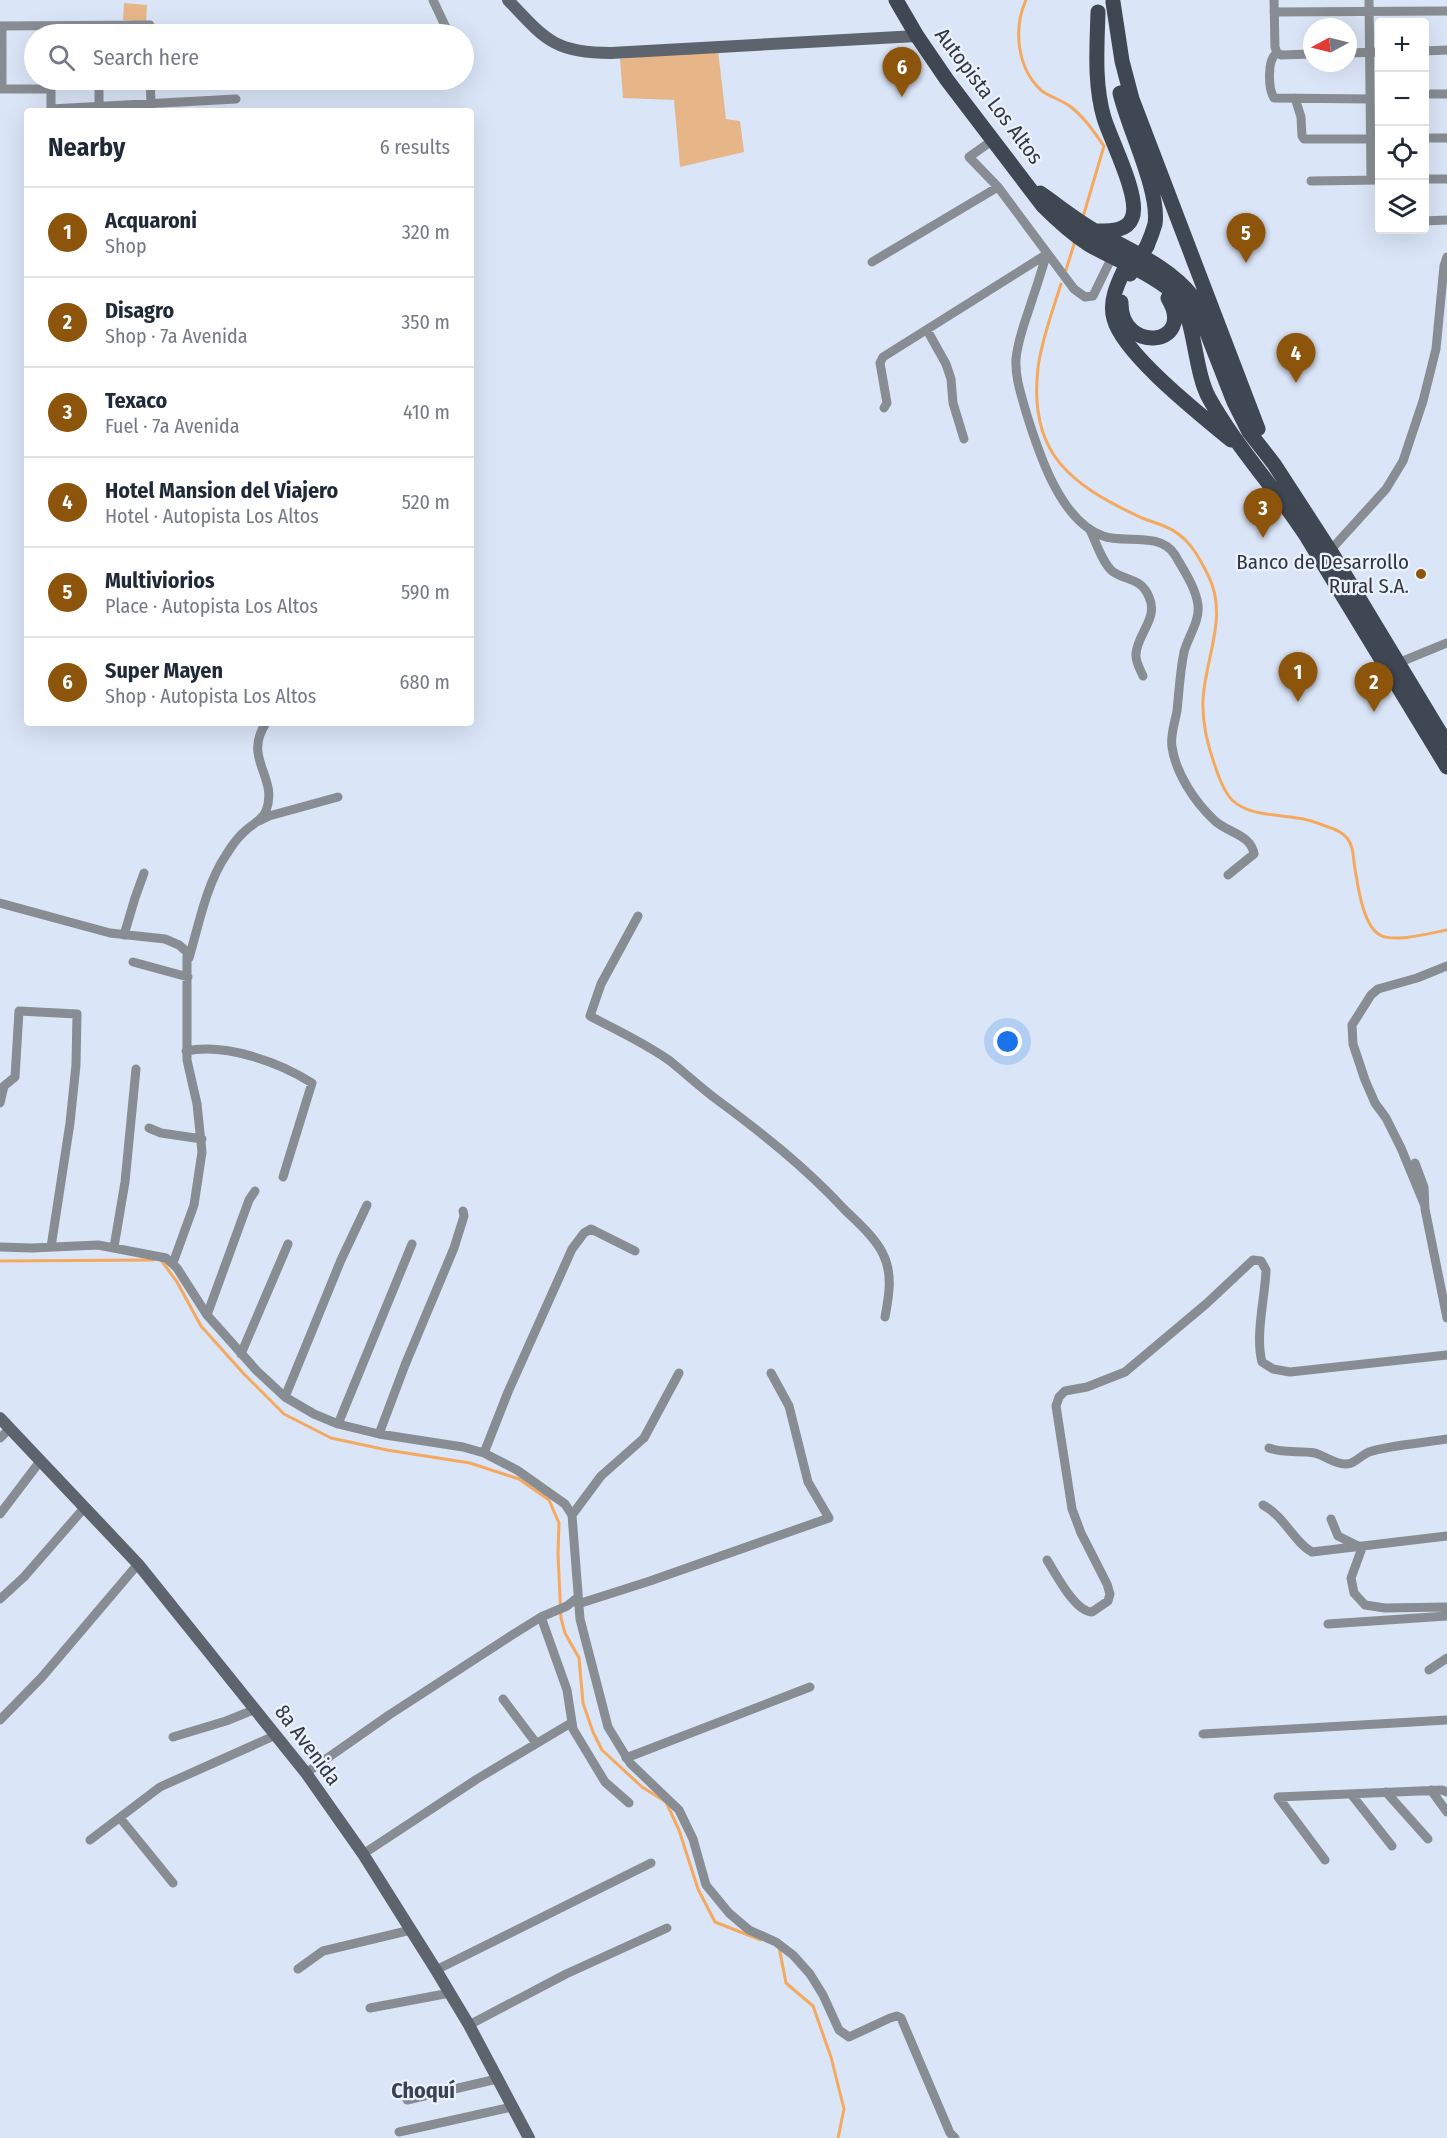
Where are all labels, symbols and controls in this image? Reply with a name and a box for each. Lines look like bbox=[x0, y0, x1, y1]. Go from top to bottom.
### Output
north arrow bbox=[1303, 18, 1357, 72]
map controls bbox=[1375, 18, 1429, 234]
button: + bbox=[1375, 18, 1429, 72]
street label: Autopista Los Altos bbox=[929, 23, 1049, 169]
search box bbox=[24, 24, 474, 90]
icon: search bbox=[45, 41, 78, 74]
text: Search here bbox=[93, 44, 199, 71]
pin: 6 bbox=[882, 48, 922, 97]
button: − bbox=[1375, 72, 1429, 126]
button: locate bbox=[1375, 126, 1429, 180]
text: Nearby bbox=[48, 132, 125, 163]
text: 6 results bbox=[380, 135, 450, 159]
button: layers bbox=[1375, 180, 1429, 234]
text: Acquaroni bbox=[105, 207, 197, 234]
pin: 5 bbox=[1226, 214, 1266, 263]
text: 1 bbox=[63, 220, 72, 244]
text: 320 m bbox=[402, 220, 450, 244]
text: Shop bbox=[105, 234, 147, 258]
text: Disagro bbox=[105, 297, 174, 324]
text: 2 bbox=[63, 310, 72, 334]
text: 350 m bbox=[401, 310, 450, 334]
text: Shop · 7a Avenida bbox=[105, 324, 248, 348]
pin: 4 bbox=[1276, 334, 1316, 383]
text: Texaco bbox=[105, 387, 167, 414]
text: 3 bbox=[63, 400, 72, 424]
text: 410 m bbox=[403, 400, 450, 424]
text: Fuel · 7a Avenida bbox=[105, 414, 240, 438]
text: Hotel Mansion del Viajero bbox=[105, 477, 338, 504]
pin: 3 bbox=[1244, 488, 1282, 538]
text: 4 bbox=[62, 490, 73, 514]
text: 520 m bbox=[402, 490, 450, 514]
text: Hotel · Autopista Los Altos bbox=[105, 504, 319, 528]
place label: Banco de Desarrollo Rural S.A. bbox=[1236, 549, 1409, 599]
text: Multiviorios bbox=[105, 567, 215, 594]
marker: Banco de Desarrollo Rural S.A. bbox=[1414, 567, 1428, 581]
text: 5 bbox=[63, 580, 72, 604]
text: 590 m bbox=[401, 580, 450, 604]
text: Place · Autopista Los Altos bbox=[105, 594, 318, 618]
pin: 1 bbox=[1278, 652, 1318, 702]
text: Super Mayen bbox=[105, 657, 223, 684]
pin: 2 bbox=[1354, 662, 1394, 712]
text: 6 bbox=[62, 670, 73, 694]
text: 680 m bbox=[400, 670, 450, 694]
text: Shop · Autopista Los Altos bbox=[105, 684, 316, 708]
your location bbox=[993, 1027, 1022, 1056]
street label: 8a Avenida bbox=[269, 1700, 347, 1790]
district label: Choquí bbox=[391, 2077, 455, 2104]

